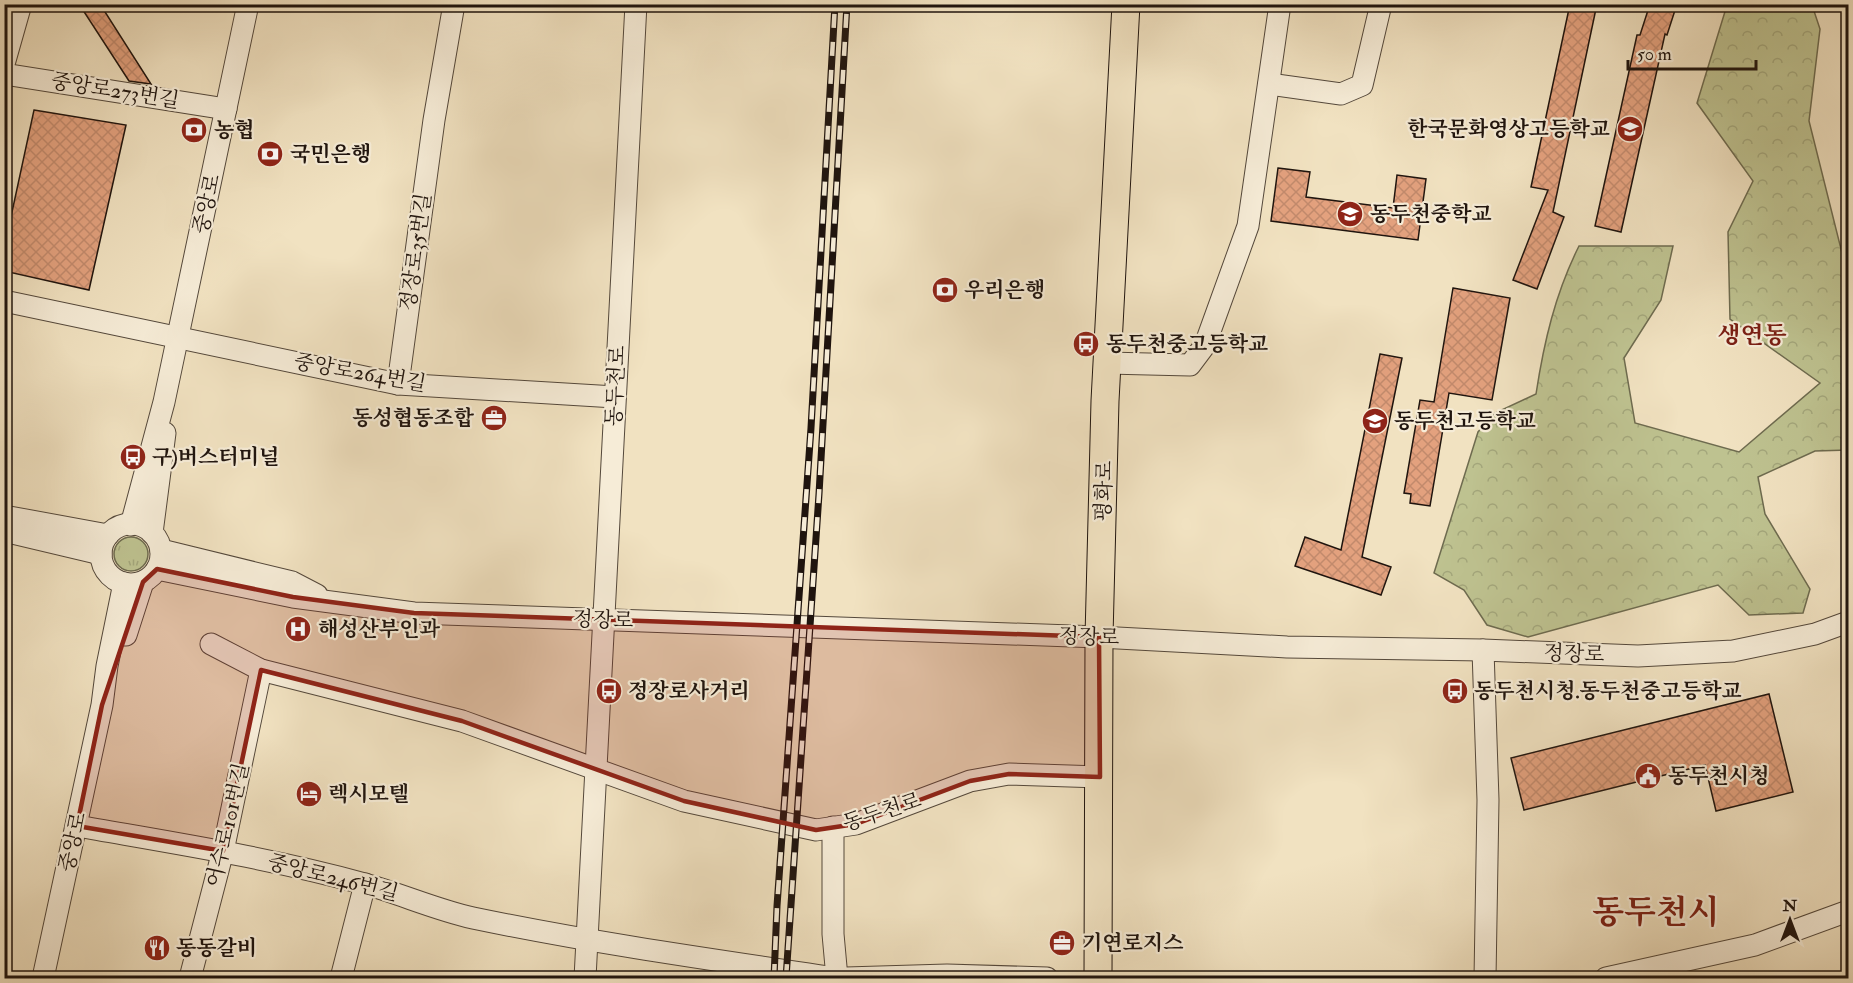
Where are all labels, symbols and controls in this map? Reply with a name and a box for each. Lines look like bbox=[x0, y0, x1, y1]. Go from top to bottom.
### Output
scale bar bbox=[1628, 33, 1756, 71]
text: 50 m bbox=[1637, 43, 1672, 66]
street label: 중앙로273번길 bbox=[49, 68, 181, 114]
school or university icon: 한국문화영상고등학교 bbox=[1615, 114, 1645, 144]
bank icon: 농협 bbox=[179, 115, 209, 145]
place label: 한국문화영상고등학교 bbox=[1407, 116, 1610, 143]
place label: 농협 bbox=[214, 117, 255, 144]
bank icon: 국민은행 bbox=[255, 139, 285, 169]
place label: 국민은행 bbox=[290, 141, 371, 168]
street label: 중앙로 bbox=[187, 171, 227, 237]
street label: 정장로35번길 bbox=[394, 191, 438, 313]
school or university icon: 동두천중학교 bbox=[1335, 199, 1365, 229]
place label: 동두천중학교 bbox=[1370, 201, 1492, 228]
bank icon: 우리은행 bbox=[930, 275, 960, 305]
place label: 우리은행 bbox=[964, 277, 1045, 304]
district label: 생연동 bbox=[1717, 320, 1787, 351]
bus stop icon: 동두천중고등학교 bbox=[1071, 329, 1101, 359]
place label: 동두천중고등학교 bbox=[1106, 331, 1268, 358]
street label: 동두천로 bbox=[600, 345, 632, 427]
street label: 중앙로264번길 bbox=[292, 348, 428, 398]
office icon: 동성협동조합 bbox=[479, 403, 509, 433]
place label: 동성협동조합 bbox=[352, 405, 475, 432]
school or university icon: 동두천고등학교 bbox=[1360, 406, 1390, 436]
place label: 동두천고등학교 bbox=[1394, 408, 1536, 435]
bus stop icon: 구)버스터미널 bbox=[118, 442, 148, 472]
place label: 구)버스터미널 bbox=[152, 444, 279, 471]
street label: 평화로 bbox=[1089, 460, 1119, 522]
street label: 정장로 bbox=[572, 605, 634, 635]
hospital icon: 해성산부인과 bbox=[283, 614, 313, 644]
place label: 해성산부인과 bbox=[318, 616, 440, 643]
street label: 정장로 bbox=[1058, 622, 1120, 652]
street label: 정장로 bbox=[1543, 639, 1605, 669]
bus stop icon: 정장로사거리 bbox=[594, 676, 624, 706]
bus stop icon: 동두천시청.동두천중고등학교 bbox=[1440, 676, 1470, 706]
place label: 정장로사거리 bbox=[628, 678, 750, 705]
place label: 동두천시청.동두천중고등학교 bbox=[1474, 678, 1742, 705]
street label: 어수로101번길 bbox=[201, 760, 255, 890]
public building icon: 동두천시청 bbox=[1633, 761, 1663, 791]
place label: 동두천시청 bbox=[1668, 763, 1769, 790]
hotel icon: 렉시모텔 bbox=[294, 779, 324, 809]
place label: 렉시모텔 bbox=[328, 781, 409, 808]
street label: 동두천로 bbox=[839, 787, 925, 837]
street label: 중앙로 bbox=[53, 809, 93, 875]
street label: 중앙로246번길 bbox=[265, 849, 401, 907]
north arrow bbox=[1760, 890, 1820, 950]
district label: 동두천시 bbox=[1592, 892, 1720, 933]
text: N bbox=[1782, 896, 1798, 916]
office icon: 기연로지스 bbox=[1047, 928, 1077, 958]
place label: 기연로지스 bbox=[1082, 930, 1183, 957]
restaurant icon: 동동갈비 bbox=[142, 933, 172, 963]
place label: 동동갈비 bbox=[176, 935, 257, 962]

